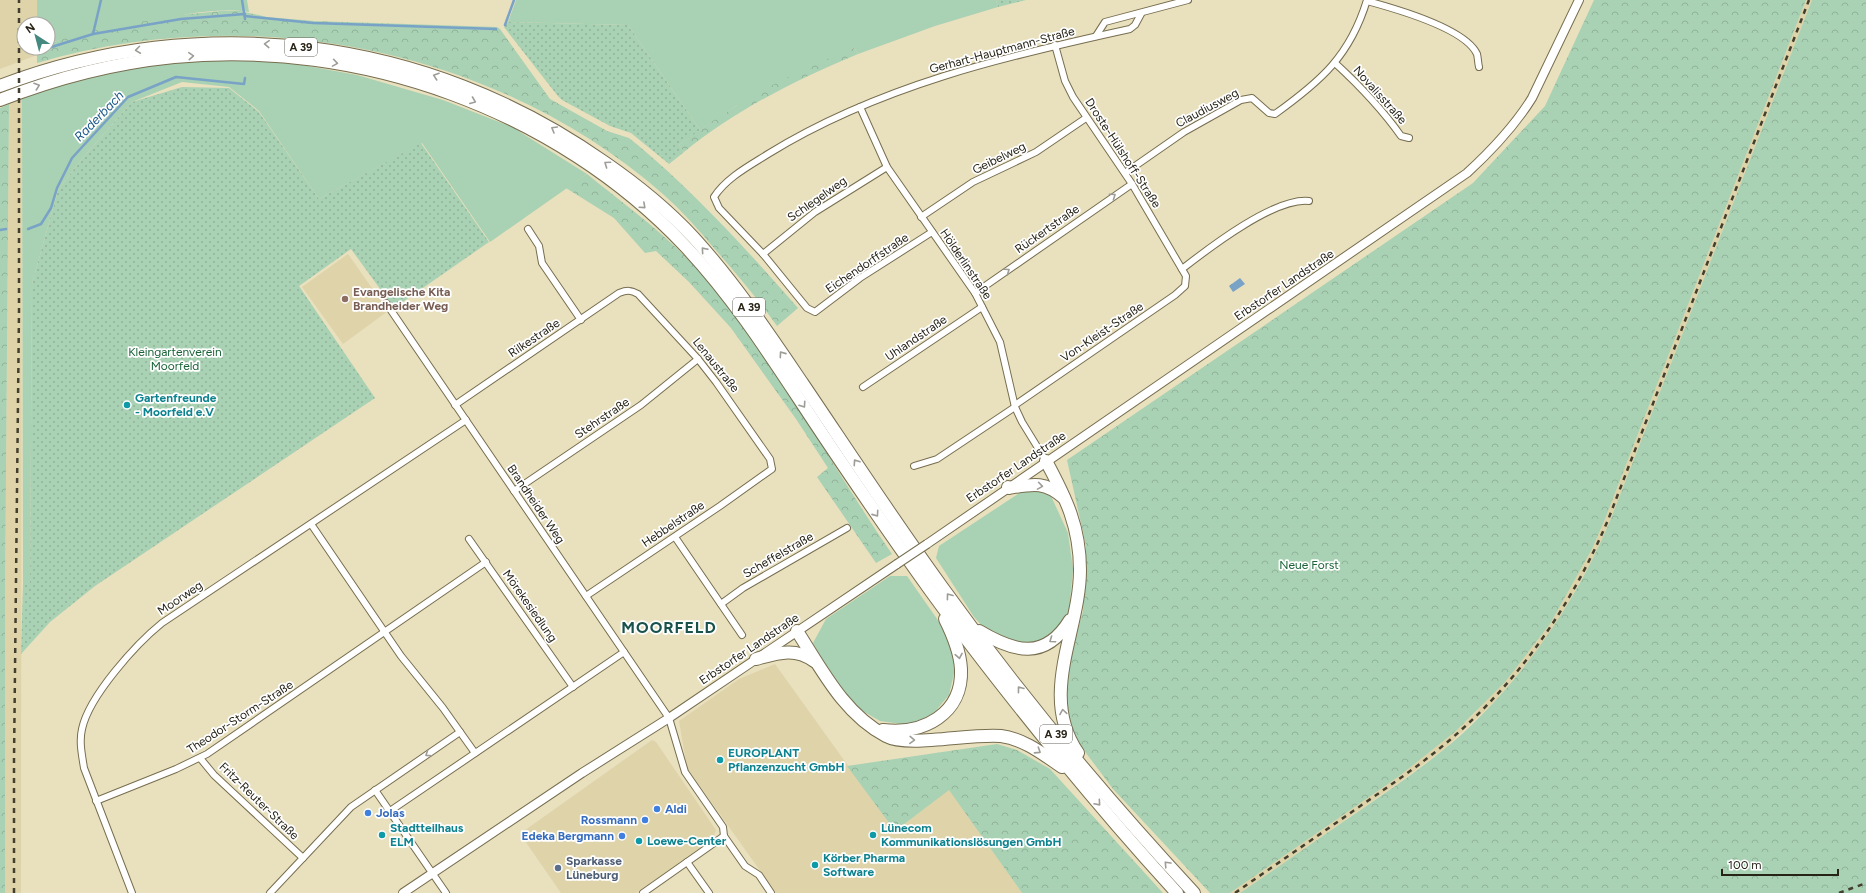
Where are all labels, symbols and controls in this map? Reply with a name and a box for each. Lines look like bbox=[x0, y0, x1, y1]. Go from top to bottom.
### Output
north arrow bbox=[16, 16, 56, 56]
text: N bbox=[23, 21, 38, 36]
street label: Gerhart-Hauptmann-Straße bbox=[928, 24, 1077, 76]
road number: A 39 bbox=[285, 38, 317, 56]
one-way arrow bbox=[264, 40, 270, 48]
one-way arrow bbox=[134, 45, 141, 54]
one-way arrow bbox=[188, 51, 194, 60]
one-way arrow bbox=[332, 58, 338, 67]
street label: Novalisstraße bbox=[1350, 63, 1410, 127]
one-way arrow bbox=[432, 72, 439, 81]
one-way arrow bbox=[33, 83, 40, 91]
street label: Claudiusweg bbox=[1173, 86, 1241, 130]
water label: Raderbach bbox=[71, 88, 127, 144]
street label: Droste-Hülshoff-Straße bbox=[1082, 96, 1164, 211]
one-way arrow bbox=[470, 97, 477, 105]
one-way arrow bbox=[551, 126, 558, 133]
street label: Geibelweg bbox=[970, 139, 1028, 177]
one-way arrow bbox=[605, 162, 612, 169]
street label: Schlegelweg bbox=[785, 174, 849, 224]
one-way arrow bbox=[1109, 194, 1116, 201]
one-way arrow bbox=[638, 201, 646, 209]
street label: Rückertstraße bbox=[1012, 201, 1082, 256]
street label: Hölderlinstraße bbox=[937, 226, 995, 302]
street label: Eichendorffstraße bbox=[823, 230, 911, 296]
street label: Erbstorfer Landstraße bbox=[1232, 246, 1337, 324]
one-way arrow bbox=[702, 248, 709, 255]
one-way arrow bbox=[1002, 269, 1009, 276]
place label: Evangelische Kita Brandheider Weg bbox=[353, 285, 450, 313]
marker: Evangelische Kita Brandheider Weg bbox=[340, 294, 350, 304]
road number: A 39 bbox=[733, 298, 765, 316]
street label: Von-Kleist-Straße bbox=[1058, 299, 1146, 365]
street label: Uhlandstraße bbox=[883, 312, 950, 364]
street label: Rilkestraße bbox=[506, 316, 563, 360]
street label: Lenaustraße bbox=[690, 335, 742, 395]
park label: Kleingartenverein Moorfeld bbox=[128, 345, 222, 373]
one-way arrow bbox=[779, 351, 787, 358]
place label: Gartenfreunde - Moorfeld e.V bbox=[135, 391, 217, 419]
street label: Stehrstraße bbox=[572, 394, 632, 441]
marker: Gartenfreunde - Moorfeld e.V bbox=[122, 400, 132, 410]
one-way arrow bbox=[798, 401, 805, 408]
street label: Erbstorfer Landstraße bbox=[964, 428, 1069, 506]
one-way arrow bbox=[854, 459, 861, 466]
street label: Brandheider Weg bbox=[504, 462, 568, 546]
one-way arrow bbox=[1037, 481, 1043, 490]
street label: Hebbelstraße bbox=[639, 498, 707, 550]
one-way arrow bbox=[871, 509, 878, 516]
street label: Scheffelstraße bbox=[740, 529, 816, 581]
park label: Neue Forst bbox=[1279, 558, 1339, 572]
street label: Mörekesiedlung bbox=[500, 567, 560, 645]
street label: Moorweg bbox=[155, 578, 205, 618]
one-way arrow bbox=[947, 594, 954, 601]
street label: Erbstorfer Landstraße bbox=[697, 610, 802, 688]
district label: MOORFELD bbox=[621, 618, 717, 637]
one-way arrow bbox=[1049, 635, 1056, 643]
one-way arrow bbox=[954, 653, 963, 659]
street label: Theodor-Storm-Straße bbox=[184, 677, 296, 756]
one-way arrow bbox=[1018, 686, 1025, 693]
one-way arrow bbox=[1059, 709, 1068, 715]
road number: A 39 bbox=[1040, 725, 1072, 743]
one-way arrow bbox=[909, 736, 915, 745]
place label: EUROPLANT Pflanzenzucht GmbH bbox=[728, 746, 844, 774]
one-way arrow bbox=[1034, 746, 1041, 753]
one-way arrow bbox=[425, 749, 432, 757]
marker: EUROPLANT Pflanzenzucht GmbH bbox=[715, 755, 725, 765]
street label: Fritz-Reuter-Straße bbox=[216, 760, 302, 843]
one-way arrow bbox=[1093, 799, 1100, 806]
place label: Aldi bbox=[665, 802, 687, 816]
marker: Aldi bbox=[652, 804, 662, 814]
place label: Jolas bbox=[376, 806, 405, 820]
marker: Jolas bbox=[363, 808, 373, 818]
place label: Rossmann bbox=[581, 813, 637, 827]
marker: Rossmann bbox=[640, 815, 650, 825]
place label: Stadtteilhaus ELM bbox=[390, 821, 464, 849]
place label: Lünecom Kommunikationslösungen GmbH bbox=[881, 821, 1061, 849]
place label: Edeka Bergmann bbox=[522, 829, 614, 843]
marker: Stadtteilhaus ELM bbox=[377, 830, 387, 840]
marker: Lünecom Kommunikationslösungen GmbH bbox=[868, 830, 878, 840]
marker: Edeka Bergmann bbox=[617, 831, 627, 841]
place label: Loewe-Center bbox=[647, 834, 727, 848]
marker: Loewe-Center bbox=[634, 836, 644, 846]
place label: Körber Pharma Software bbox=[823, 851, 905, 879]
scale bar bbox=[1722, 851, 1838, 877]
place label: Sparkasse Lüneburg bbox=[566, 854, 622, 882]
text: 100 m bbox=[1728, 858, 1762, 872]
marker: Körber Pharma Software bbox=[810, 860, 820, 870]
one-way arrow bbox=[1164, 861, 1172, 869]
marker: Sparkasse Lüneburg bbox=[553, 863, 563, 873]

